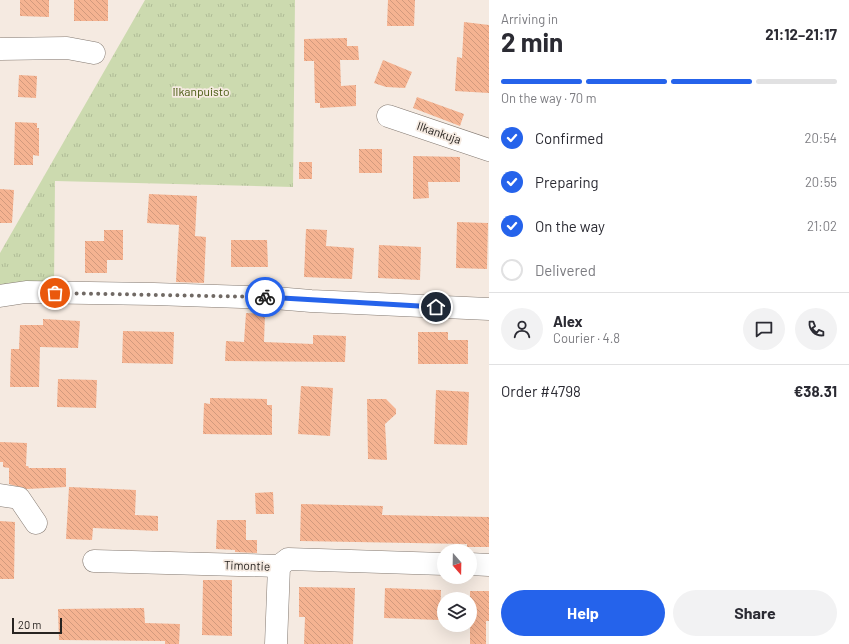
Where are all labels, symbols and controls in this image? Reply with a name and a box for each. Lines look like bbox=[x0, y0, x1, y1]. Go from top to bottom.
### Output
text: Arriving in bbox=[501, 11, 558, 27]
text: 21:12–21:17 bbox=[765, 25, 837, 43]
text: 2 min bbox=[501, 26, 563, 57]
park label: Ilkanpuisto bbox=[173, 84, 230, 98]
text: On the way · 70 m bbox=[501, 90, 596, 106]
street label: Ilkankuja bbox=[415, 118, 463, 146]
icon: check bbox=[501, 127, 523, 149]
text: Confirmed bbox=[535, 129, 603, 147]
text: 20:54 bbox=[804, 130, 837, 146]
icon: check bbox=[501, 171, 523, 193]
text: Preparing bbox=[535, 173, 599, 191]
text: 20:55 bbox=[805, 174, 837, 190]
icon: check bbox=[501, 215, 523, 237]
text: On the way bbox=[535, 217, 605, 235]
text: 21:02 bbox=[807, 218, 837, 234]
text: Delivered bbox=[535, 261, 596, 279]
pin bbox=[38, 276, 72, 310]
courier bbox=[245, 277, 285, 317]
icon: bag bbox=[44, 282, 66, 304]
icon: bike bbox=[254, 286, 276, 308]
pin bbox=[419, 290, 453, 324]
icon: home bbox=[425, 296, 447, 318]
button: person bbox=[501, 308, 543, 350]
button: chat bbox=[743, 308, 785, 350]
button: phone bbox=[795, 308, 837, 350]
text: Alex bbox=[553, 312, 583, 330]
text: Courier · 4.8 bbox=[553, 330, 620, 346]
text: Order #4798 bbox=[501, 382, 581, 400]
text: €38.31 bbox=[794, 382, 837, 400]
north arrow bbox=[437, 544, 477, 584]
map controls bbox=[437, 544, 477, 632]
street label: Timontie bbox=[224, 557, 270, 573]
button: Help bbox=[501, 590, 665, 636]
button: Share bbox=[673, 590, 837, 636]
button: layers bbox=[437, 592, 477, 632]
scale bar bbox=[12, 616, 62, 635]
text: 20 m bbox=[18, 618, 41, 631]

